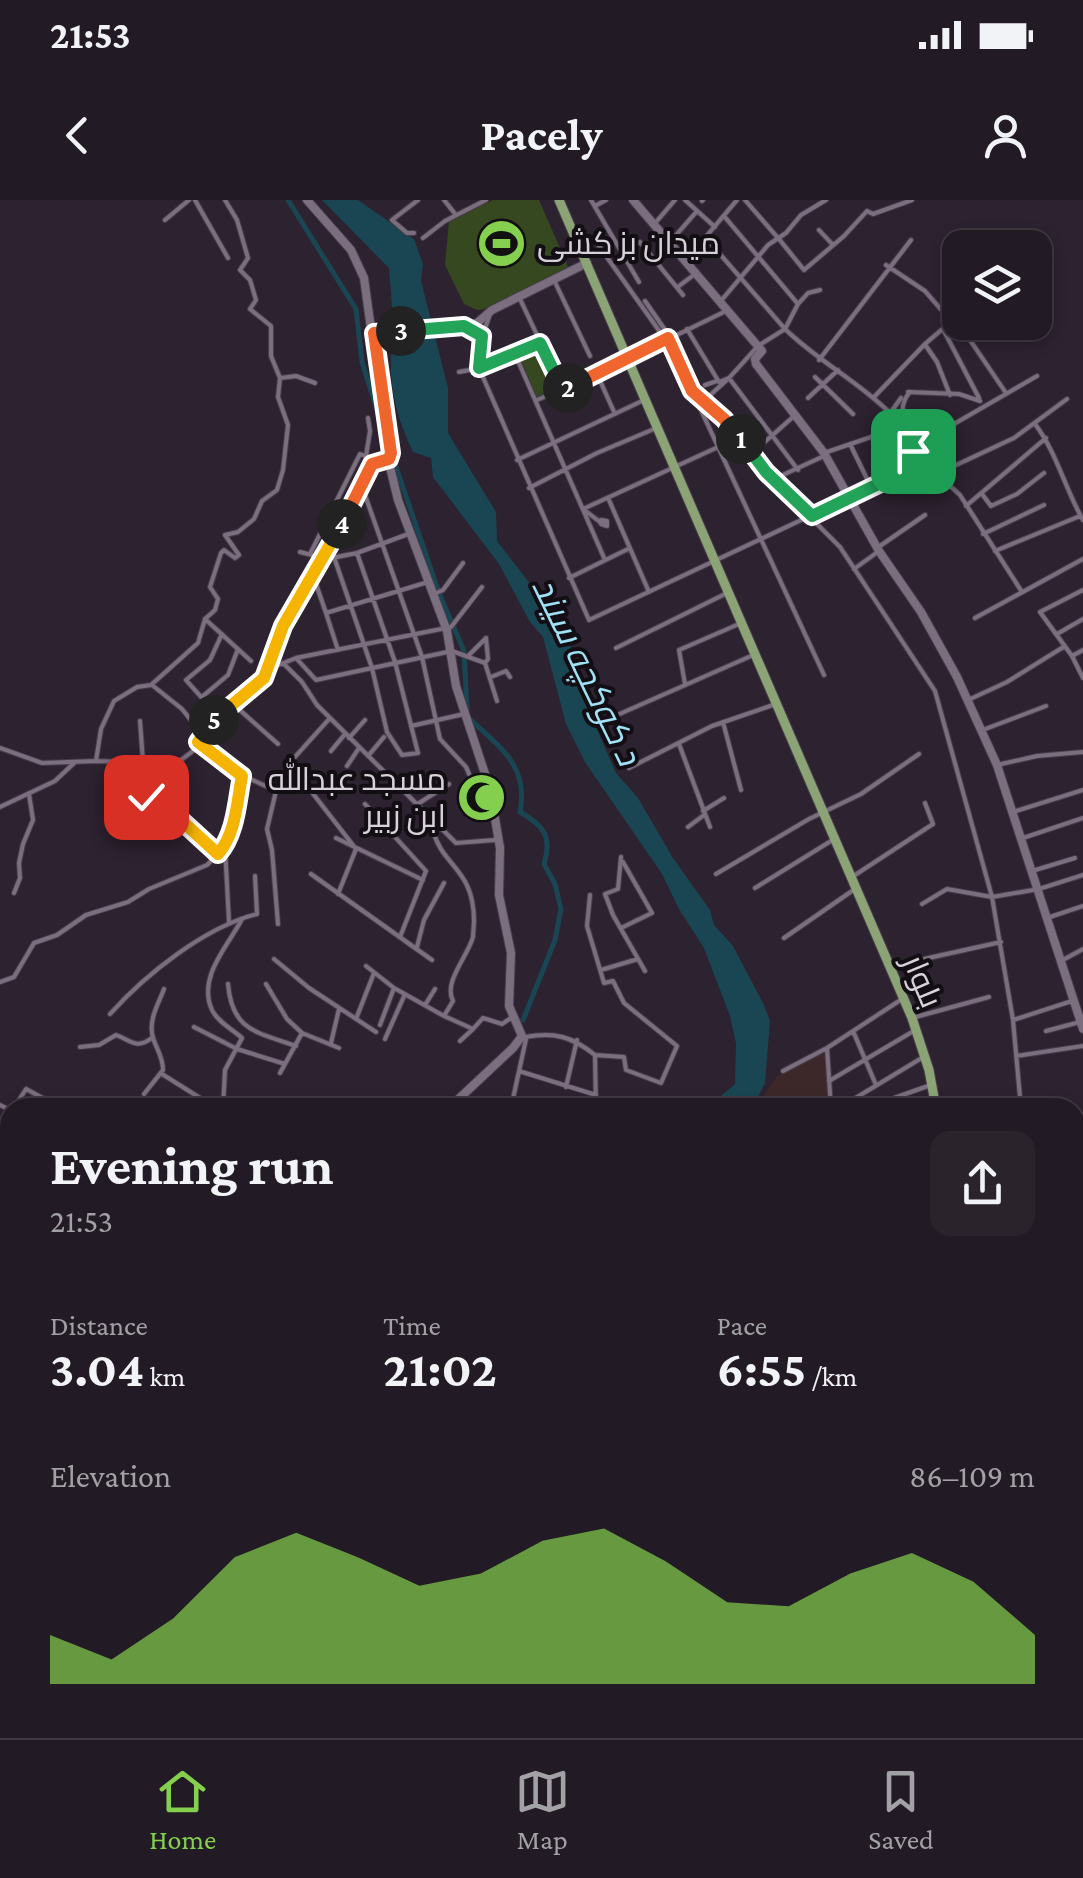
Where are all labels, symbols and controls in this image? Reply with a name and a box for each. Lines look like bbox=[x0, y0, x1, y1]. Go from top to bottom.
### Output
text: 21:53 bbox=[50, 14, 130, 56]
icon: back bbox=[50, 108, 105, 163]
icon: person bbox=[978, 108, 1033, 163]
text: Pacely bbox=[480, 110, 603, 160]
sports icon: میدان بز کشی bbox=[476, 217, 528, 269]
place label: میدان بز کشی bbox=[537, 225, 720, 262]
map controls bbox=[942, 230, 1052, 340]
button: layers bbox=[942, 230, 1052, 340]
pin: 3 bbox=[376, 306, 426, 356]
text: 3 bbox=[394, 315, 408, 346]
pin: 2 bbox=[543, 363, 593, 413]
text: 2 bbox=[561, 372, 575, 403]
pin bbox=[871, 409, 956, 494]
pin: 1 bbox=[716, 414, 766, 464]
text: 1 bbox=[736, 423, 746, 454]
icon: arrive bbox=[886, 424, 941, 479]
pin: 4 bbox=[317, 499, 367, 549]
text: 4 bbox=[334, 508, 350, 539]
water label: د کوکچه سیند bbox=[522, 571, 649, 774]
pin: 5 bbox=[189, 695, 239, 745]
text: 5 bbox=[207, 704, 221, 735]
pin bbox=[104, 755, 189, 840]
place label: مسجد عبدالله ابن زبیر bbox=[268, 758, 446, 835]
icon: check bbox=[119, 770, 174, 825]
mosque icon: مسجد عبدالله ابن زبیر bbox=[455, 771, 507, 823]
street label: بلوار bbox=[895, 947, 950, 1013]
button: share bbox=[930, 1131, 1035, 1236]
text: Evening run bbox=[50, 1135, 334, 1196]
text: 21:53 bbox=[50, 1203, 113, 1239]
text: Distance bbox=[50, 1310, 148, 1341]
text: Time bbox=[383, 1310, 441, 1341]
text: Pace bbox=[717, 1310, 767, 1341]
text: 3.04 bbox=[50, 1341, 144, 1397]
text: 21:02 bbox=[383, 1341, 497, 1397]
text: 6:55 bbox=[717, 1341, 806, 1397]
text: km bbox=[144, 1361, 185, 1392]
text: /km bbox=[806, 1361, 857, 1392]
text: Elevation bbox=[50, 1458, 171, 1494]
text: 86–109 m bbox=[909, 1458, 1035, 1494]
tab: Home bbox=[149, 1764, 216, 1855]
tab: Map bbox=[515, 1764, 570, 1855]
tab: Saved bbox=[868, 1764, 934, 1855]

